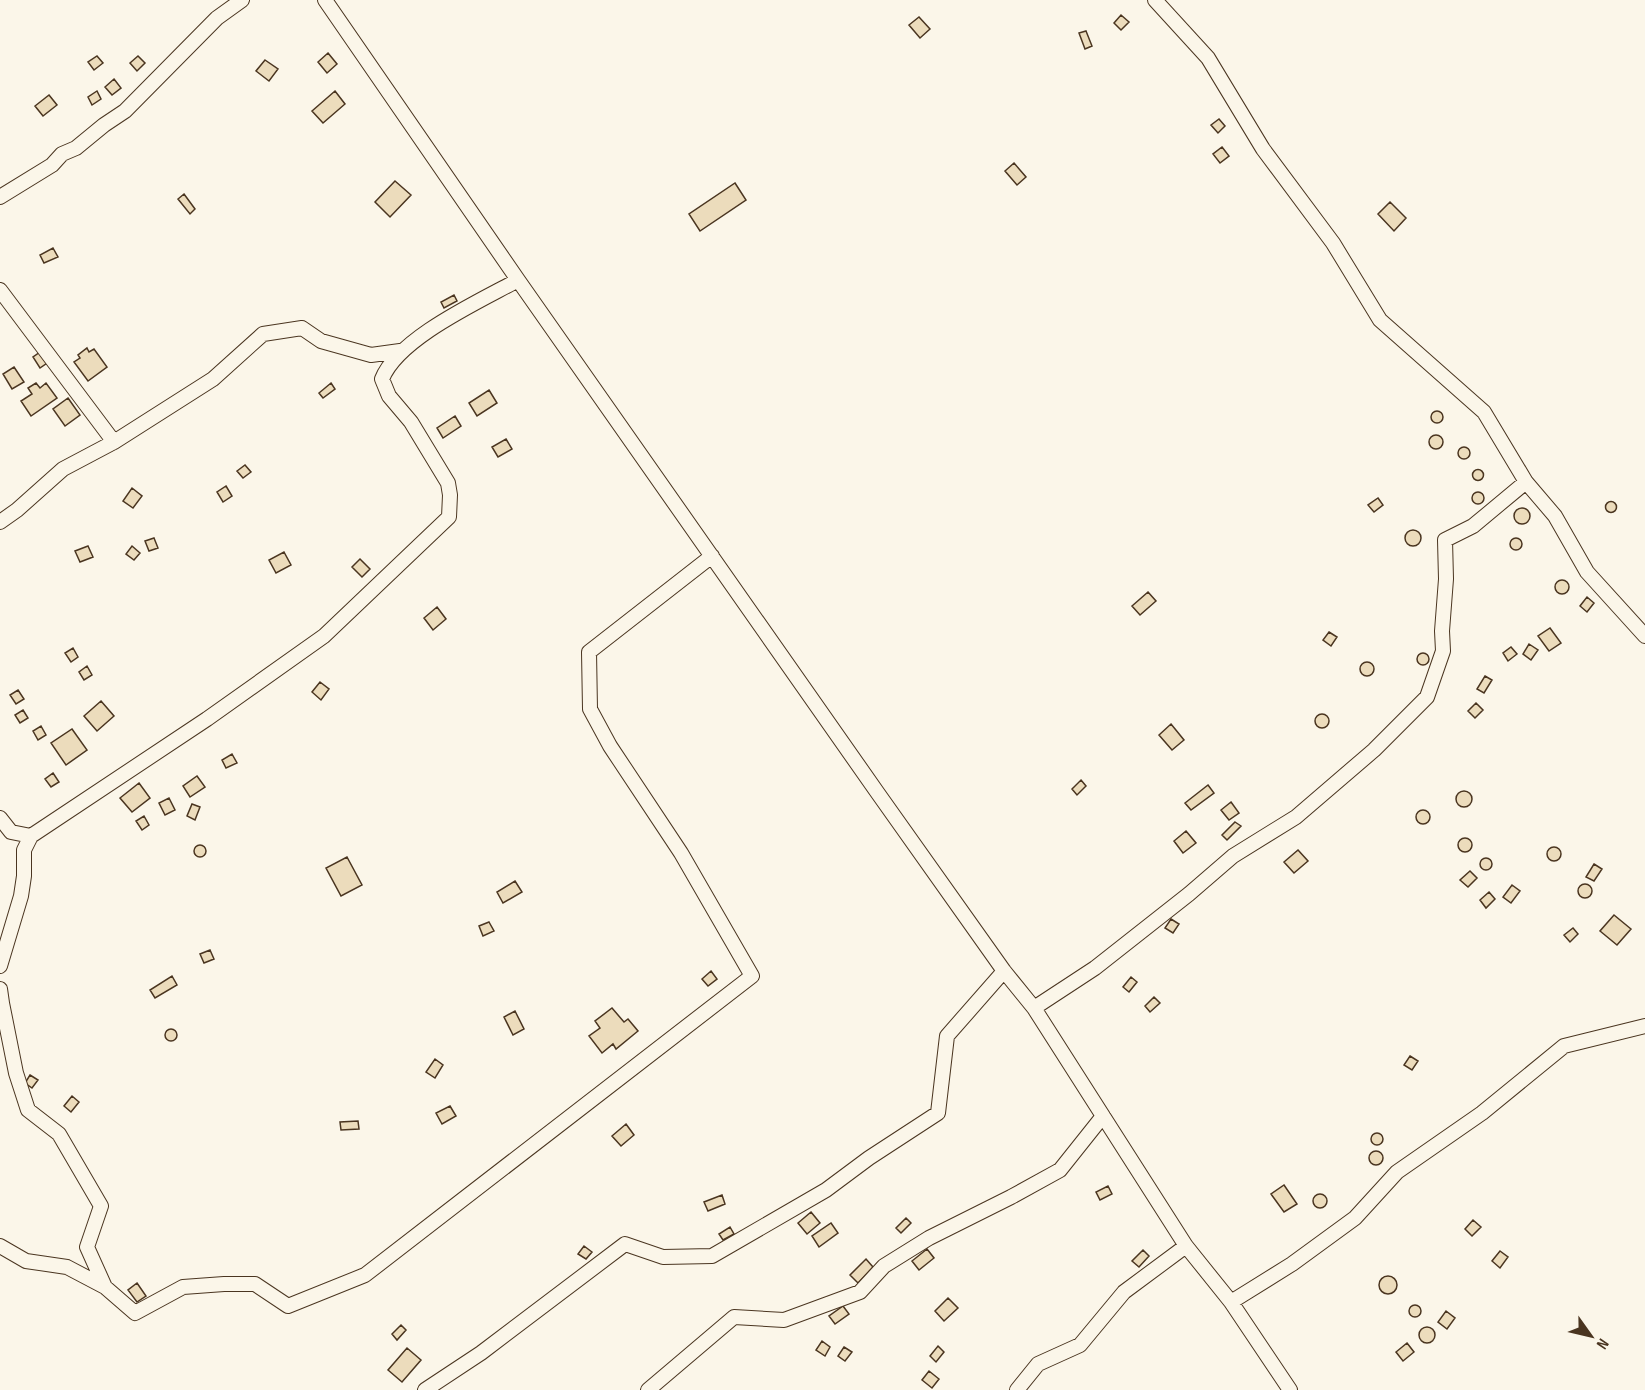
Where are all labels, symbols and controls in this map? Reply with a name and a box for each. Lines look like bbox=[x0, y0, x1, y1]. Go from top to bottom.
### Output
north arrow bbox=[1561, 1306, 1621, 1366]
text: N bbox=[1592, 1335, 1612, 1352]

